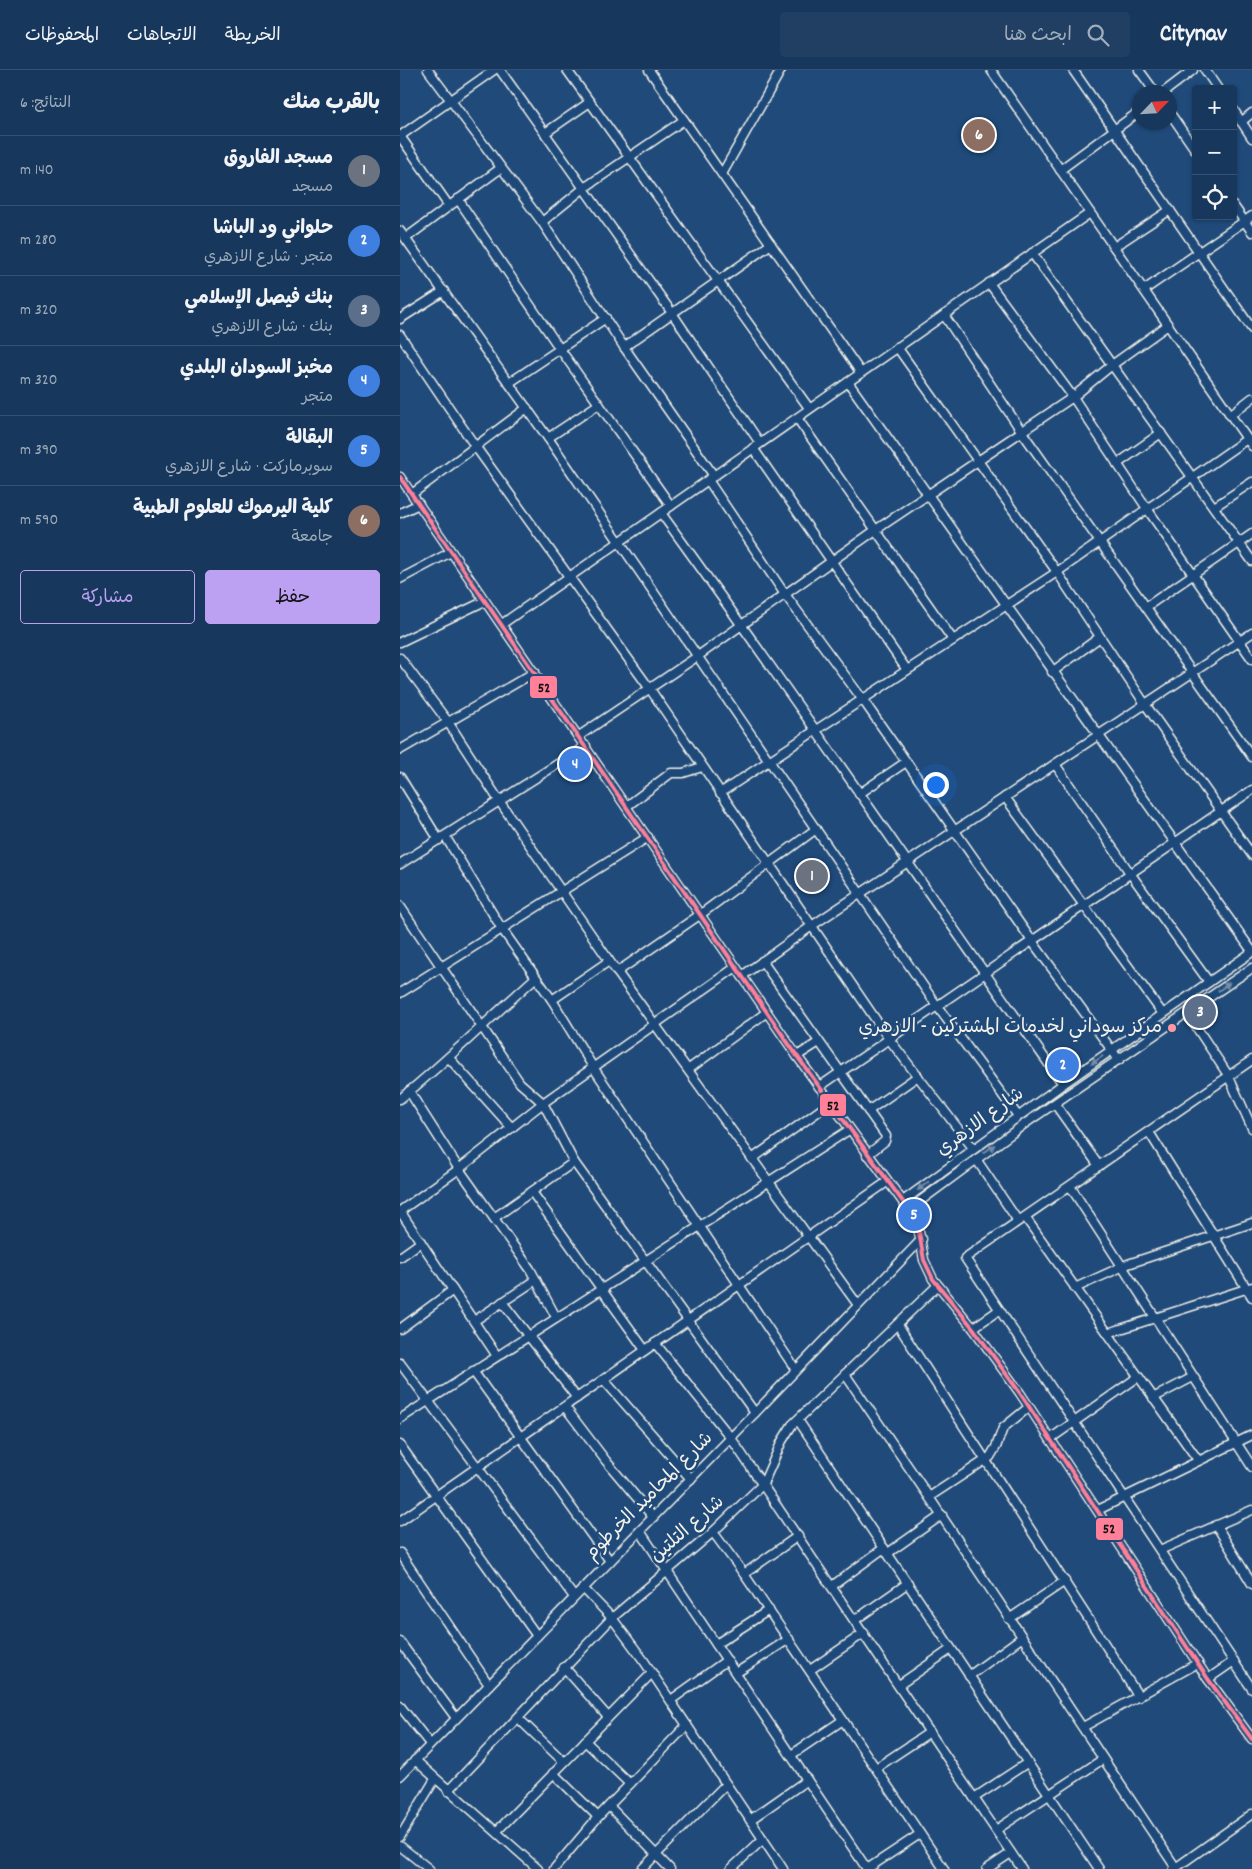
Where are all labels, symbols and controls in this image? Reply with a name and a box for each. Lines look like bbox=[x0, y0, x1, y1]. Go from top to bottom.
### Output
search box bbox=[780, 12, 1130, 57]
text: Citynav bbox=[1160, 18, 1227, 52]
icon: search bbox=[1084, 21, 1112, 49]
text: ابحث هنا bbox=[1004, 23, 1072, 50]
text: المحفوظات bbox=[25, 24, 99, 49]
text: الاتجاهات bbox=[127, 24, 197, 49]
text: الخريطة bbox=[225, 24, 281, 49]
north arrow bbox=[1132, 85, 1177, 130]
map controls bbox=[1192, 85, 1237, 220]
button: + bbox=[1192, 85, 1237, 130]
text: بالقرب منك bbox=[283, 89, 380, 119]
text: النتائج: 6 bbox=[20, 92, 71, 115]
pin: 6 bbox=[963, 116, 995, 154]
button: − bbox=[1192, 130, 1237, 175]
text: مسجد الفاروق bbox=[224, 146, 333, 173]
text: 140 m bbox=[20, 159, 54, 182]
text: 1 bbox=[362, 159, 366, 182]
button: locate bbox=[1192, 175, 1237, 220]
text: مسجد bbox=[292, 176, 333, 199]
text: حلواني ود الباشا bbox=[213, 216, 333, 243]
text: 280 m bbox=[20, 229, 57, 252]
text: 2 bbox=[361, 229, 368, 252]
text: متجر · شارع الازهري bbox=[204, 246, 333, 269]
text: بنك فيصل الإسلامي bbox=[185, 286, 333, 313]
text: 320 m bbox=[20, 299, 58, 322]
text: 3 bbox=[360, 299, 368, 322]
text: بنك · شارع الازهري bbox=[212, 316, 333, 339]
text: مخبز السودان البلدي bbox=[180, 356, 333, 383]
text: 320 m bbox=[20, 369, 58, 392]
text: 4 bbox=[361, 369, 367, 392]
text: متجر bbox=[302, 386, 333, 409]
text: البقالة bbox=[286, 426, 333, 453]
text: 390 m bbox=[20, 439, 58, 462]
text: 5 bbox=[360, 439, 368, 462]
text: سوبرماركت · شارع الازهري bbox=[165, 456, 333, 479]
text: كلية اليرموك للعلوم الطبية bbox=[133, 496, 333, 523]
text: 590 m bbox=[20, 509, 58, 532]
text: 6 bbox=[360, 509, 368, 532]
text: جامعة bbox=[291, 526, 333, 549]
button: مشاركة bbox=[20, 570, 195, 624]
button: حفظ bbox=[205, 570, 380, 624]
line badge: 52 bbox=[529, 675, 558, 699]
text: 52 bbox=[538, 679, 550, 699]
pin: 4 bbox=[559, 745, 591, 783]
your location bbox=[923, 772, 949, 798]
pin: 1 bbox=[796, 857, 828, 895]
one-way arrow bbox=[1217, 982, 1231, 992]
pin: 3 bbox=[1184, 993, 1216, 1031]
place label: مركز سوداني لخدمات المشتركين - الازهري bbox=[859, 1015, 1162, 1042]
marker: مركز سوداني لخدمات المشتركين - الازهري bbox=[1166, 1022, 1178, 1034]
pin: 2 bbox=[1047, 1046, 1079, 1084]
one-way arrow bbox=[1090, 1055, 1104, 1065]
street label: شارع الازهري bbox=[931, 1082, 1031, 1164]
line badge: 52 bbox=[819, 1093, 847, 1117]
text: 52 bbox=[827, 1097, 839, 1117]
one-way arrow bbox=[983, 1145, 996, 1155]
one-way arrow bbox=[916, 1181, 930, 1191]
pin: 5 bbox=[898, 1196, 930, 1234]
street label: شارع المحاميد الخرطوم bbox=[580, 1427, 720, 1567]
street label: شارع التلتين bbox=[645, 1490, 731, 1570]
line badge: 52 bbox=[1095, 1517, 1124, 1541]
text: 52 bbox=[1103, 1520, 1115, 1540]

